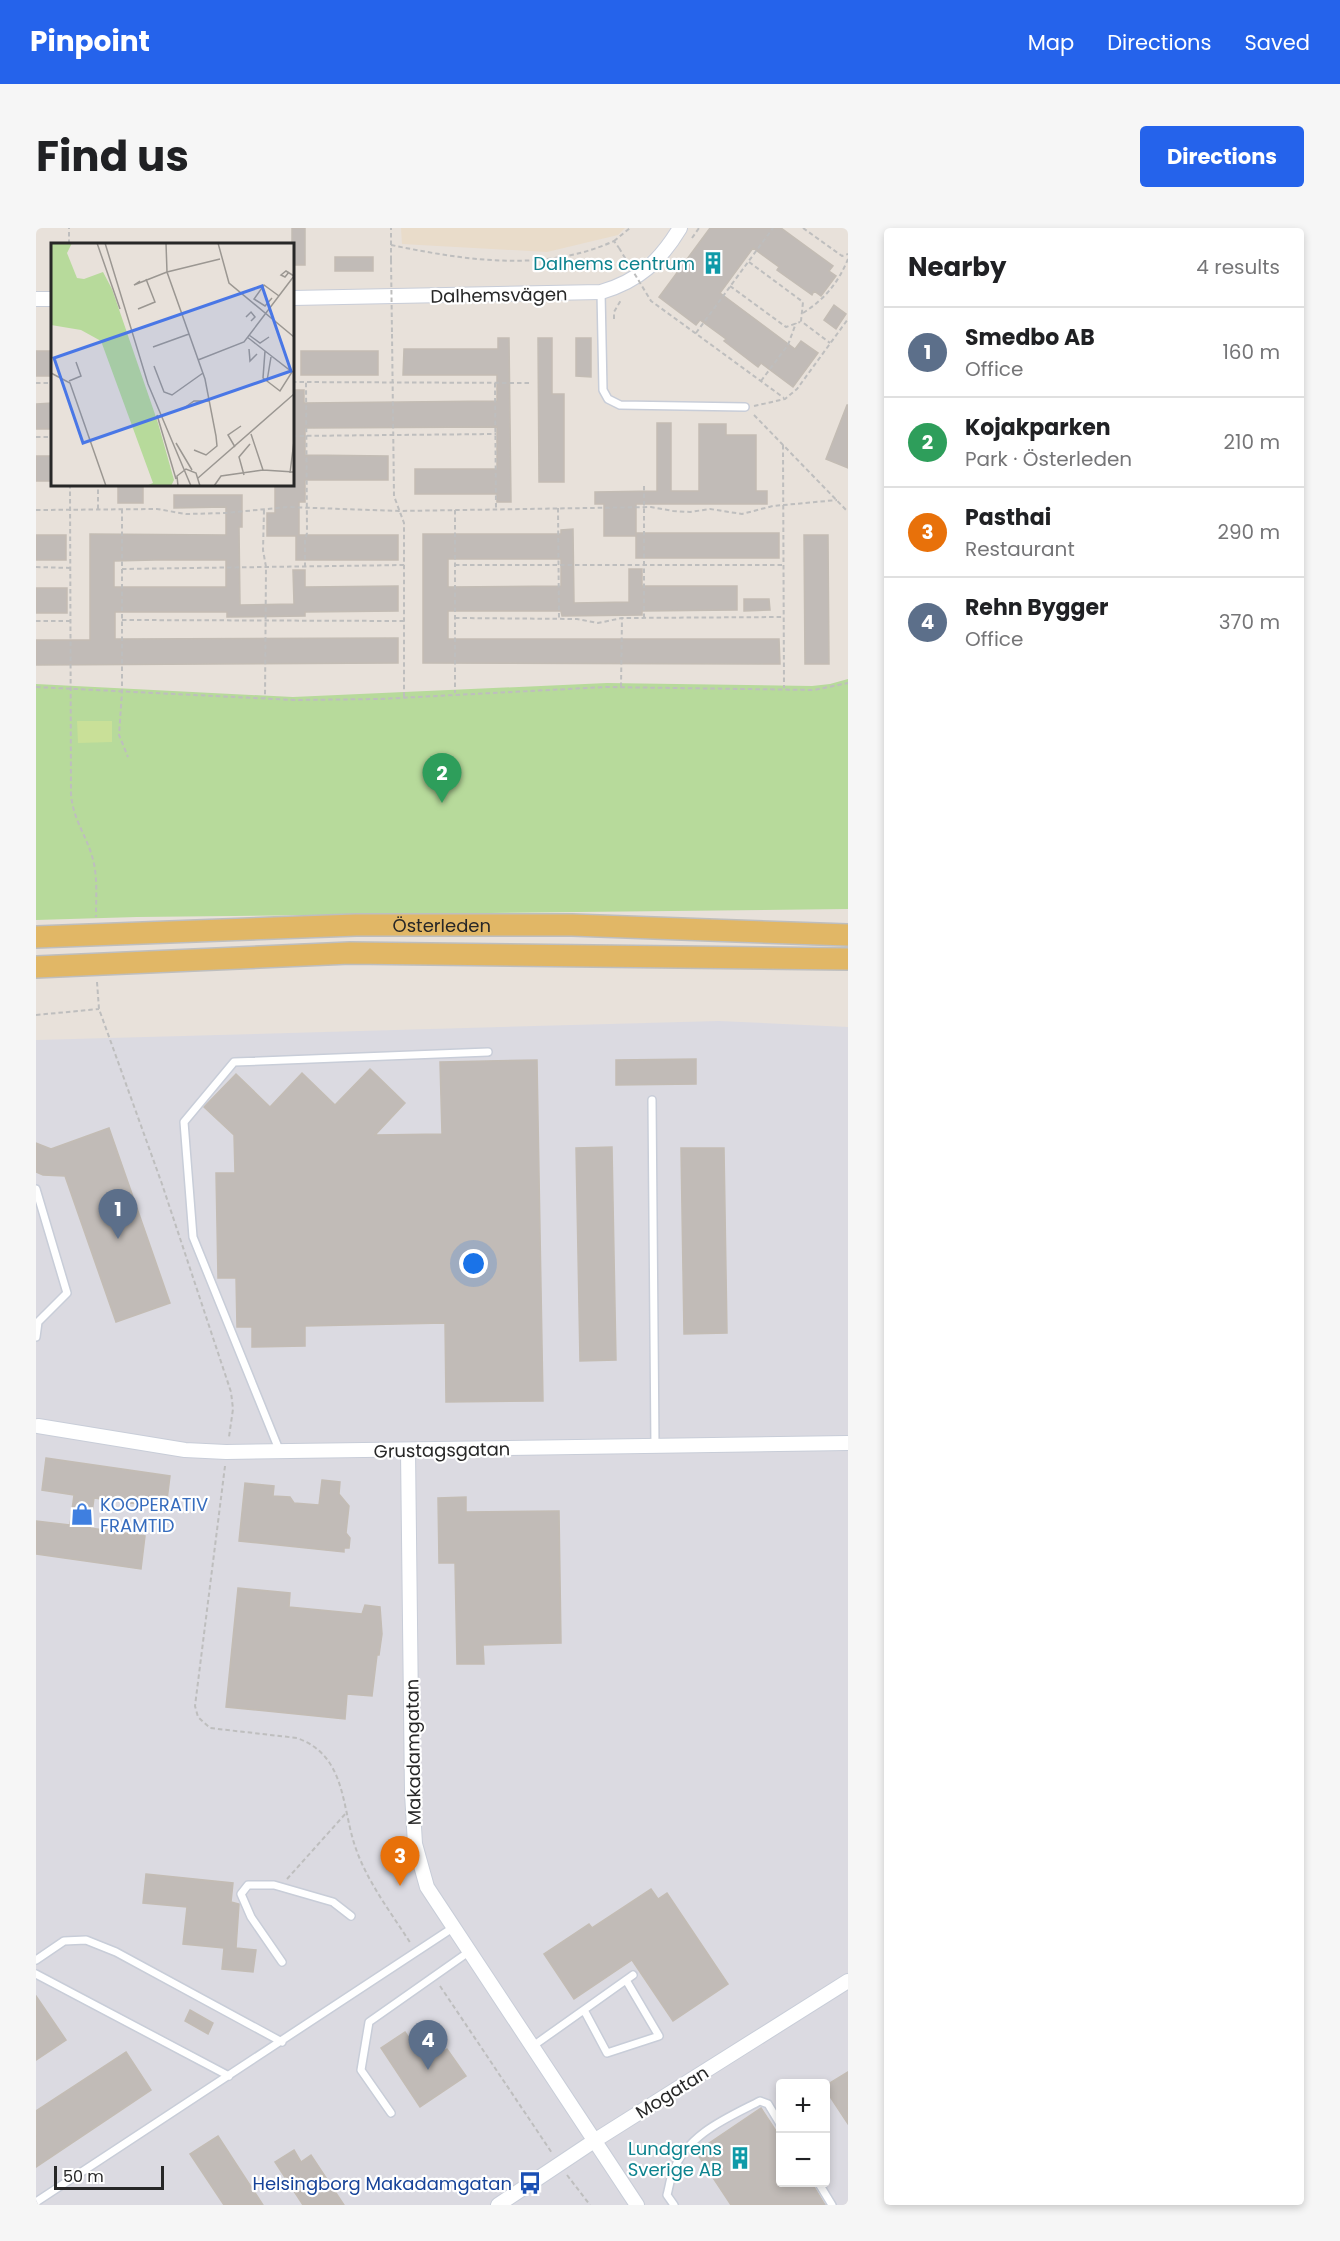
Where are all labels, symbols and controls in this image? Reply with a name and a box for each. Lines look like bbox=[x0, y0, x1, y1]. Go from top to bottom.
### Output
text: Pinpoint bbox=[30, 22, 150, 61]
text: Map bbox=[1028, 28, 1074, 57]
text: Directions bbox=[1107, 28, 1211, 57]
text: Saved bbox=[1244, 28, 1310, 57]
button: Directions bbox=[1140, 126, 1304, 187]
text: Find us bbox=[36, 127, 189, 186]
inset map bbox=[51, 243, 294, 486]
text: Nearby bbox=[908, 249, 1006, 285]
building icon: Dalhems centrum bbox=[700, 250, 726, 276]
place label: Dalhems centrum bbox=[533, 251, 695, 276]
text: 4 results bbox=[1196, 253, 1280, 281]
street label: Dalhemsvägen bbox=[430, 281, 568, 309]
text: Smedbo AB bbox=[965, 322, 1095, 353]
text: 1 bbox=[924, 338, 931, 366]
text: 160 m bbox=[1222, 338, 1280, 366]
text: Office bbox=[965, 355, 1023, 383]
text: Kojakparken bbox=[965, 412, 1111, 443]
text: 2 bbox=[922, 428, 933, 456]
text: 210 m bbox=[1224, 428, 1280, 456]
text: Park · Österleden bbox=[965, 445, 1132, 473]
text: Pasthai bbox=[965, 502, 1051, 533]
text: 3 bbox=[921, 518, 934, 546]
text: 290 m bbox=[1217, 518, 1280, 546]
text: Restaurant bbox=[965, 535, 1075, 563]
text: Rehn Bygger bbox=[965, 592, 1108, 623]
text: 4 bbox=[921, 608, 934, 636]
text: 370 m bbox=[1219, 608, 1280, 636]
text: Office bbox=[965, 625, 1023, 653]
pin: 2 bbox=[422, 754, 462, 803]
street label: Österleden bbox=[393, 913, 491, 938]
pin: 1 bbox=[98, 1190, 137, 1239]
your location bbox=[459, 1249, 488, 1278]
street label: Grustagsgatan bbox=[374, 1436, 510, 1464]
place label: KOOPERATIV FRAMTID bbox=[100, 1492, 208, 1538]
shop icon: KOOPERATIV FRAMTID bbox=[69, 1501, 95, 1527]
street label: Makadamgatan bbox=[399, 1679, 427, 1825]
pin: 3 bbox=[380, 1836, 420, 1886]
pin: 4 bbox=[408, 2020, 448, 2070]
street label: Mogatan bbox=[631, 2060, 713, 2124]
map controls bbox=[776, 2079, 830, 2187]
button: + bbox=[776, 2079, 830, 2133]
button: − bbox=[776, 2133, 830, 2187]
place label: Lundgrens Sverige AB bbox=[628, 2136, 722, 2182]
building icon: Lundgrens Sverige AB bbox=[727, 2145, 753, 2171]
scale bar bbox=[54, 2163, 164, 2190]
text: 50 m bbox=[63, 2165, 104, 2188]
bus stop icon: Helsingborg Makadamgatan bbox=[517, 2170, 543, 2196]
place label: Helsingborg Makadamgatan bbox=[253, 2171, 512, 2196]

